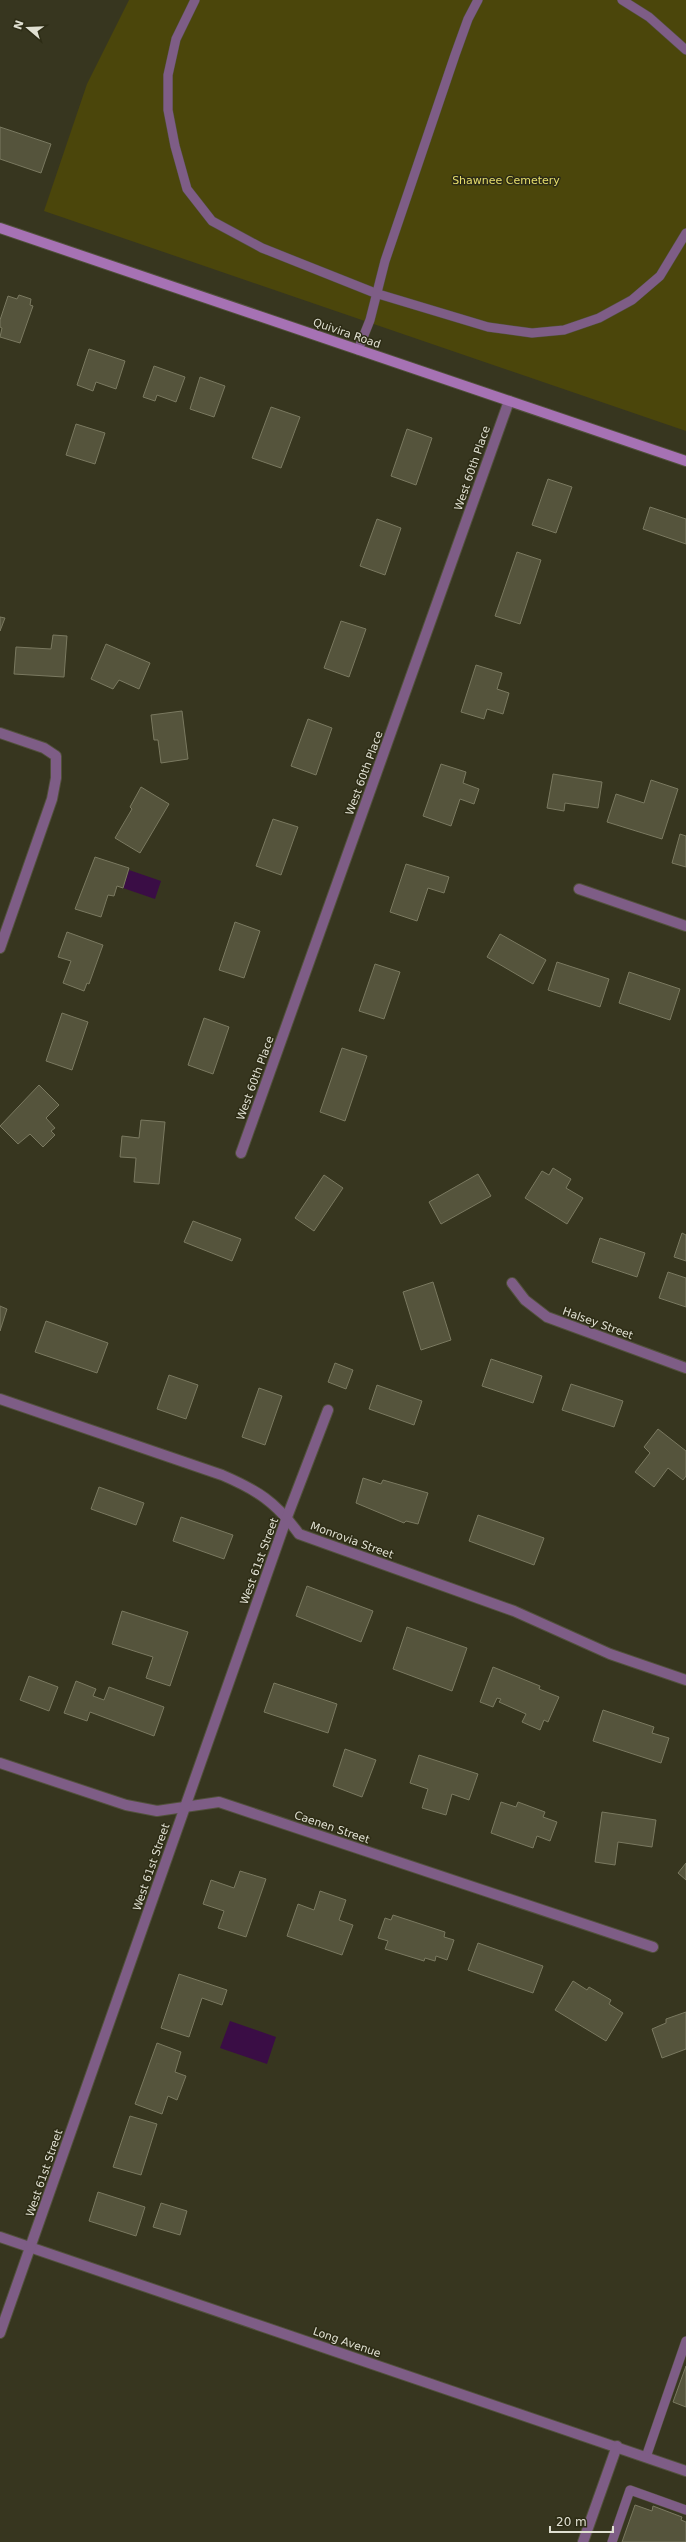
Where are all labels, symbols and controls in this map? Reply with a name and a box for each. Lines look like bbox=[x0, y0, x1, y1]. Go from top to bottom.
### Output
north arrow bbox=[8, 8, 48, 48]
text: N bbox=[11, 18, 27, 31]
park label: Shawnee Cemetery bbox=[452, 174, 560, 187]
street label: Quivira Road bbox=[311, 316, 382, 351]
street label: West 60th Place bbox=[452, 424, 493, 512]
street label: West 60th Place bbox=[343, 729, 386, 817]
street label: West 60th Place bbox=[234, 1034, 277, 1122]
street label: Halsey Street bbox=[561, 1305, 635, 1342]
street label: West 61st Street bbox=[238, 1515, 281, 1606]
street label: Monrovia Street bbox=[309, 1519, 396, 1562]
street label: Caenen Street bbox=[292, 1808, 372, 1847]
street label: West 61st Street bbox=[130, 1821, 173, 1913]
street label: West 61st Street bbox=[23, 2127, 66, 2219]
street label: Long Avenue bbox=[311, 2325, 383, 2360]
scale bar bbox=[550, 2508, 613, 2534]
text: 20 m bbox=[556, 2515, 587, 2529]

